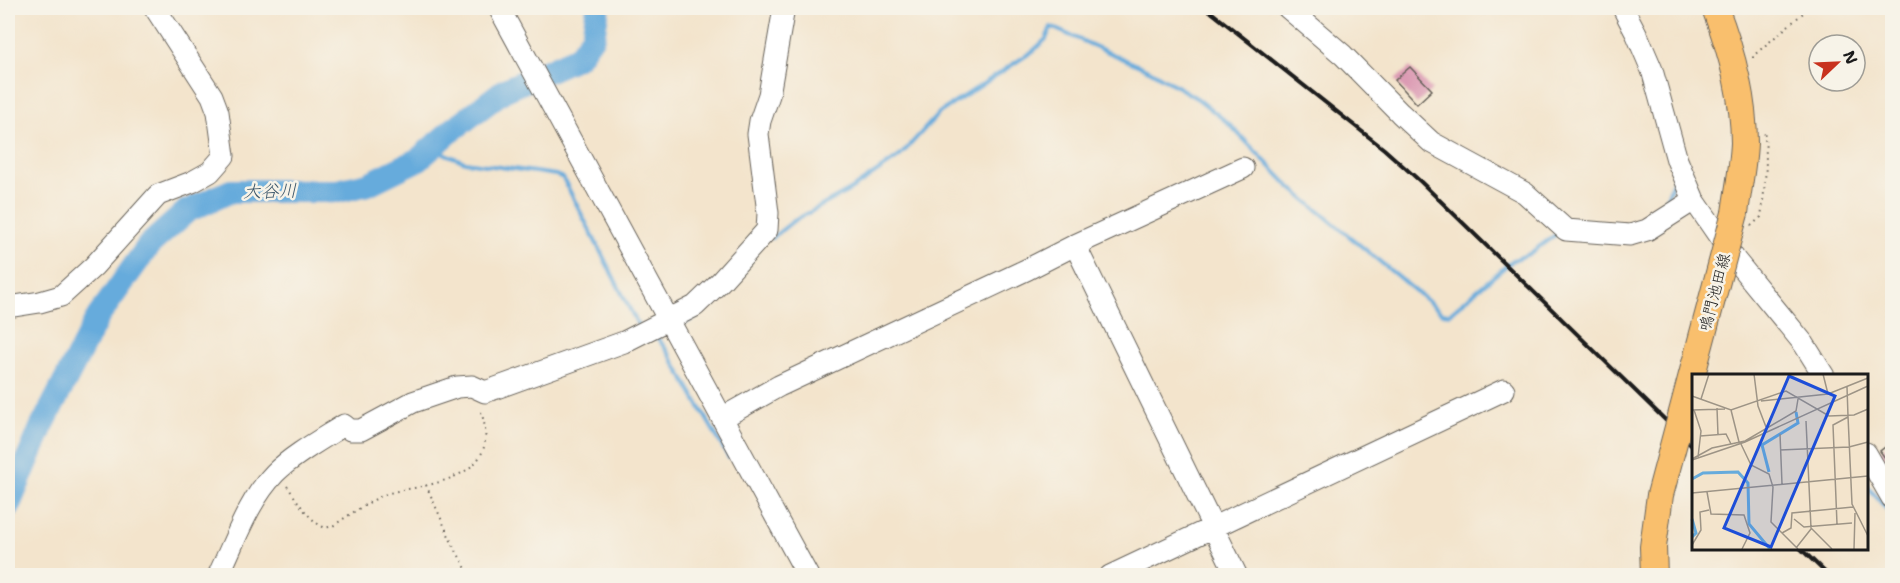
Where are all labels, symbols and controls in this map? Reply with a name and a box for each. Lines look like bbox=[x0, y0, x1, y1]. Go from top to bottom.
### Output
north arrow bbox=[1807, 33, 1867, 93]
text: N bbox=[1838, 47, 1862, 67]
water label: 大谷川 bbox=[243, 179, 297, 203]
street label: 鳴門池田線 bbox=[1694, 251, 1735, 333]
inset map bbox=[1692, 374, 1867, 550]

